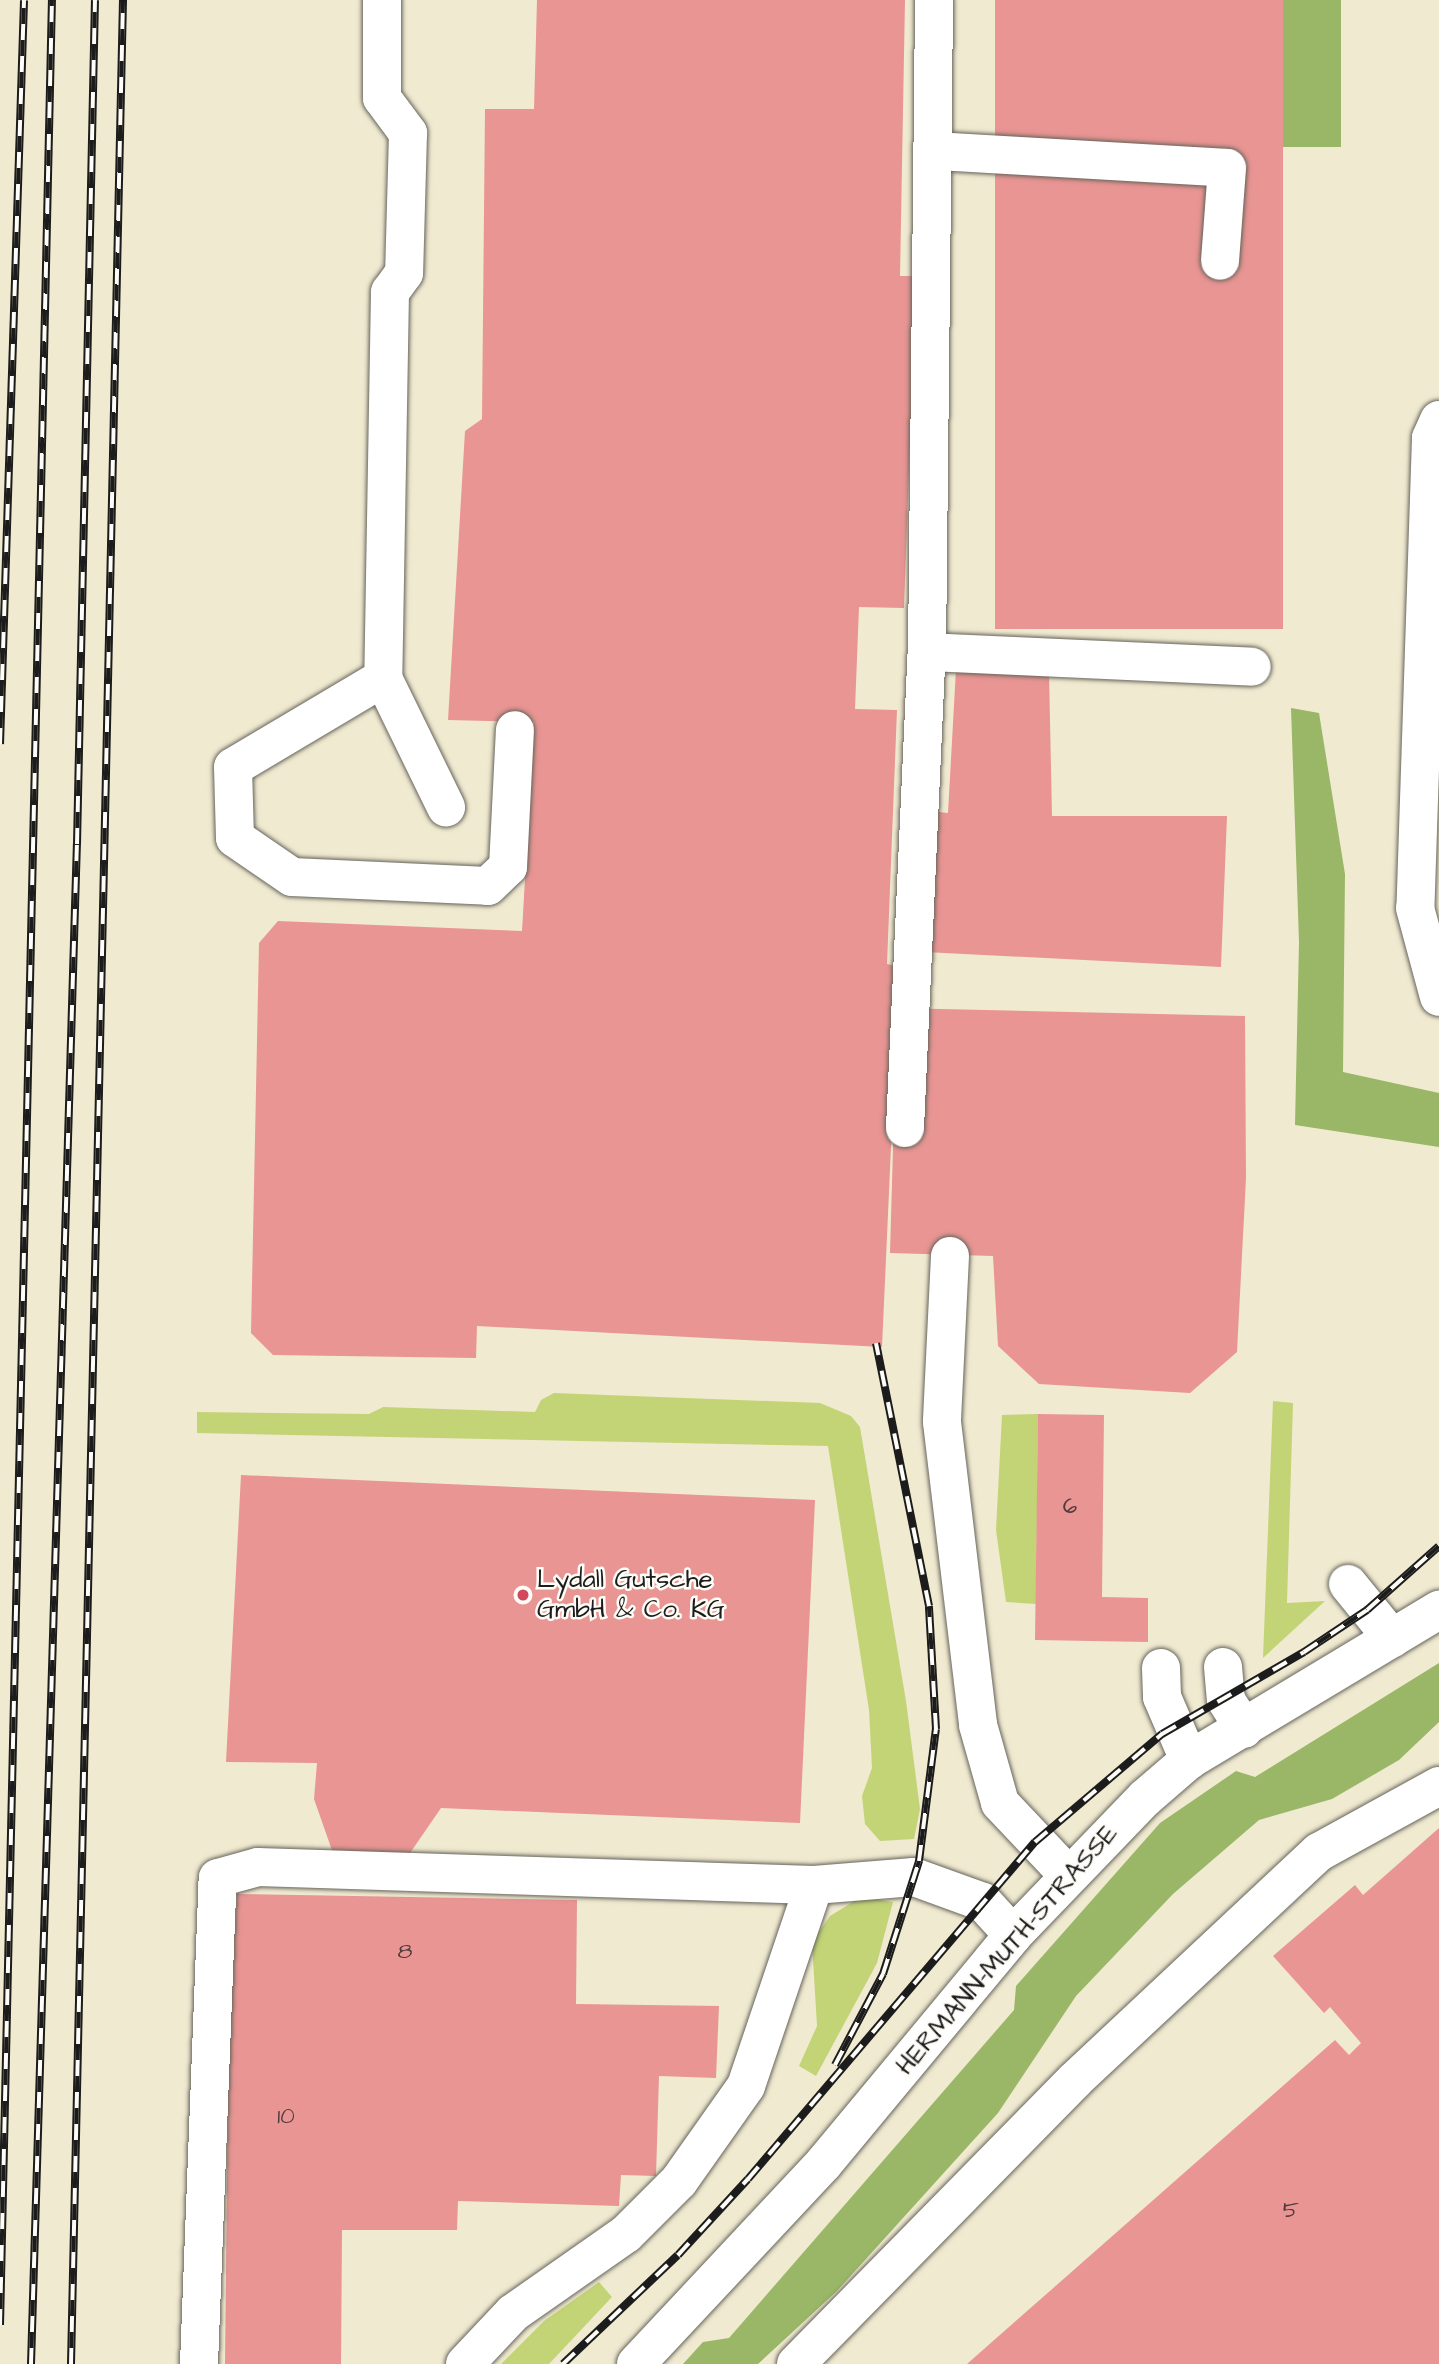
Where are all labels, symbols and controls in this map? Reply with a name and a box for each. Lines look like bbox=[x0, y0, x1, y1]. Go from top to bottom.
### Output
house number: 6 bbox=[1063, 1492, 1077, 1520]
place label: Lydall Gutsche GmbH & Co. KG bbox=[537, 1564, 725, 1626]
marker: Lydall Gutsche GmbH & Co. KG bbox=[515, 1587, 531, 1603]
street label: HERMANN-MUTH-STRASSE bbox=[890, 1818, 1124, 2082]
house number: 8 bbox=[398, 1937, 412, 1965]
house number: 10 bbox=[277, 2102, 295, 2130]
house number: 5 bbox=[1283, 2196, 1299, 2224]

